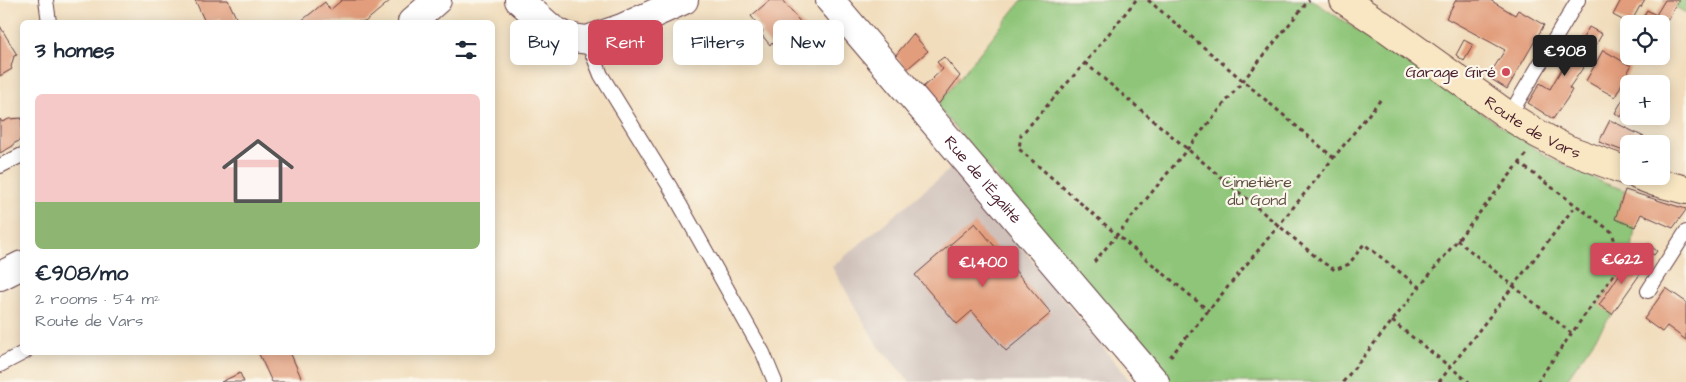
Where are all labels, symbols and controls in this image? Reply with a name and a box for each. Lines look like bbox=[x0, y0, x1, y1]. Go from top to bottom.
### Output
map controls bbox=[1620, 15, 1670, 185]
button: locate bbox=[1620, 15, 1670, 65]
chip: Buy bbox=[510, 20, 578, 65]
chip: Rent bbox=[588, 20, 663, 65]
chip: Filters bbox=[673, 20, 763, 65]
chip: New bbox=[773, 20, 844, 65]
pin: €908 bbox=[1535, 34, 1595, 77]
text: 3 homes bbox=[35, 36, 115, 65]
icon: filters bbox=[452, 36, 480, 64]
text: €908 bbox=[1544, 40, 1586, 62]
place label: Garage Giré bbox=[1406, 61, 1496, 84]
marker: Garage Giré bbox=[1500, 66, 1512, 78]
button: + bbox=[1620, 75, 1670, 125]
street label: Route de Vars bbox=[1480, 91, 1584, 164]
icon: home bbox=[213, 126, 303, 216]
street label: Rue de l'Égalité bbox=[939, 131, 1027, 229]
button: − bbox=[1620, 135, 1670, 185]
park label: Cimetière du Gond bbox=[1222, 171, 1292, 211]
pin: €622 bbox=[1592, 242, 1652, 285]
pin: €1,400 bbox=[942, 246, 1024, 288]
text: €622 bbox=[1601, 248, 1643, 270]
text: €1,400 bbox=[959, 251, 1007, 273]
text: €908/mo bbox=[35, 259, 128, 288]
text: 2 rooms · 54 m² bbox=[35, 288, 160, 310]
text: Route de Vars bbox=[35, 310, 143, 332]

